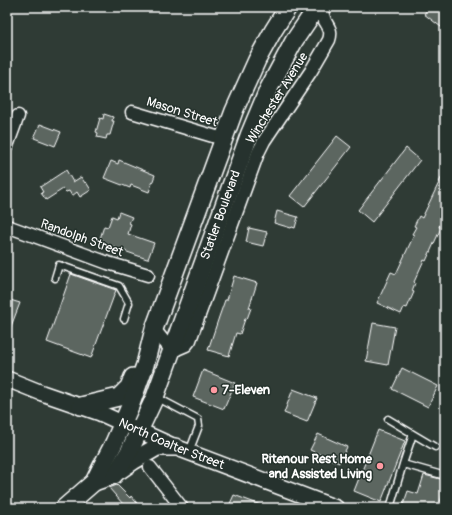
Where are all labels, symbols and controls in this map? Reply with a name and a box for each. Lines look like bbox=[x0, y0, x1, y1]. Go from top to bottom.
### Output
street label: Winchester Avenue bbox=[242, 49, 312, 147]
street label: Mason Street bbox=[145, 94, 220, 131]
street label: Statler Boulevard bbox=[197, 168, 244, 262]
street label: Randolph Street bbox=[38, 216, 126, 261]
place label: 7-Eleven bbox=[222, 382, 271, 398]
marker: 7-Eleven bbox=[209, 385, 219, 395]
street label: North Coalter Street bbox=[116, 415, 227, 473]
place label: Ritenour Rest Home and Assisted Living bbox=[262, 451, 373, 482]
marker: Ritenour Rest Home and Assisted Living bbox=[375, 461, 385, 471]

